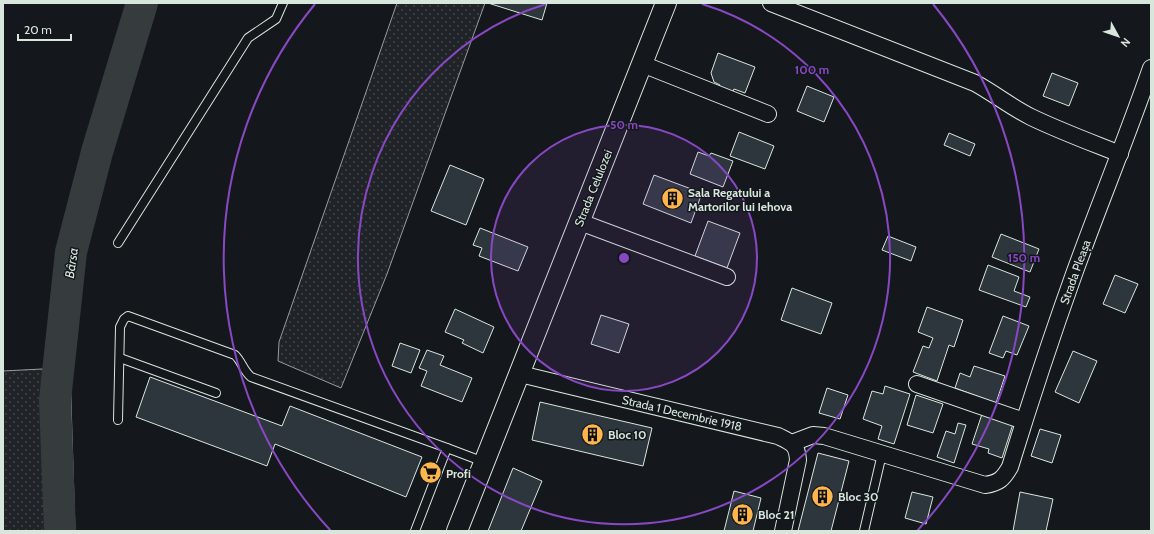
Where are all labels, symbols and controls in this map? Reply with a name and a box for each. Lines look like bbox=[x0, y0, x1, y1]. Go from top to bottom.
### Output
scale bar bbox=[18, 16, 71, 42]
north arrow bbox=[1098, 16, 1138, 56]
text: 20 m bbox=[24, 22, 52, 37]
text: N bbox=[1118, 35, 1134, 50]
text: 100 m bbox=[795, 62, 829, 77]
text: 50 m bbox=[610, 117, 638, 132]
street label: Strada Celulozei bbox=[571, 147, 615, 229]
place label: Sala Regatului a Martorilor lui Iehova bbox=[688, 185, 792, 214]
building icon: Sala Regatului a Martorilor lui Iehova bbox=[659, 186, 685, 212]
street label: Strada Pleașa bbox=[1056, 237, 1095, 307]
water label: Bârsa bbox=[61, 247, 81, 279]
text: 150 m bbox=[1008, 250, 1040, 265]
centre of rings bbox=[617, 251, 631, 265]
street label: Strada 1 Decembrie 1918 bbox=[621, 392, 743, 434]
building icon: Bloc 10 bbox=[579, 421, 605, 447]
place label: Bloc 10 bbox=[608, 427, 646, 442]
supermarket icon: Profi bbox=[417, 460, 443, 486]
place label: Profi bbox=[446, 466, 471, 481]
building icon: Bloc 30 bbox=[810, 483, 836, 509]
place label: Bloc 30 bbox=[838, 489, 878, 504]
building icon: Bloc 21 bbox=[730, 501, 756, 527]
place label: Bloc 21 bbox=[758, 507, 794, 522]

